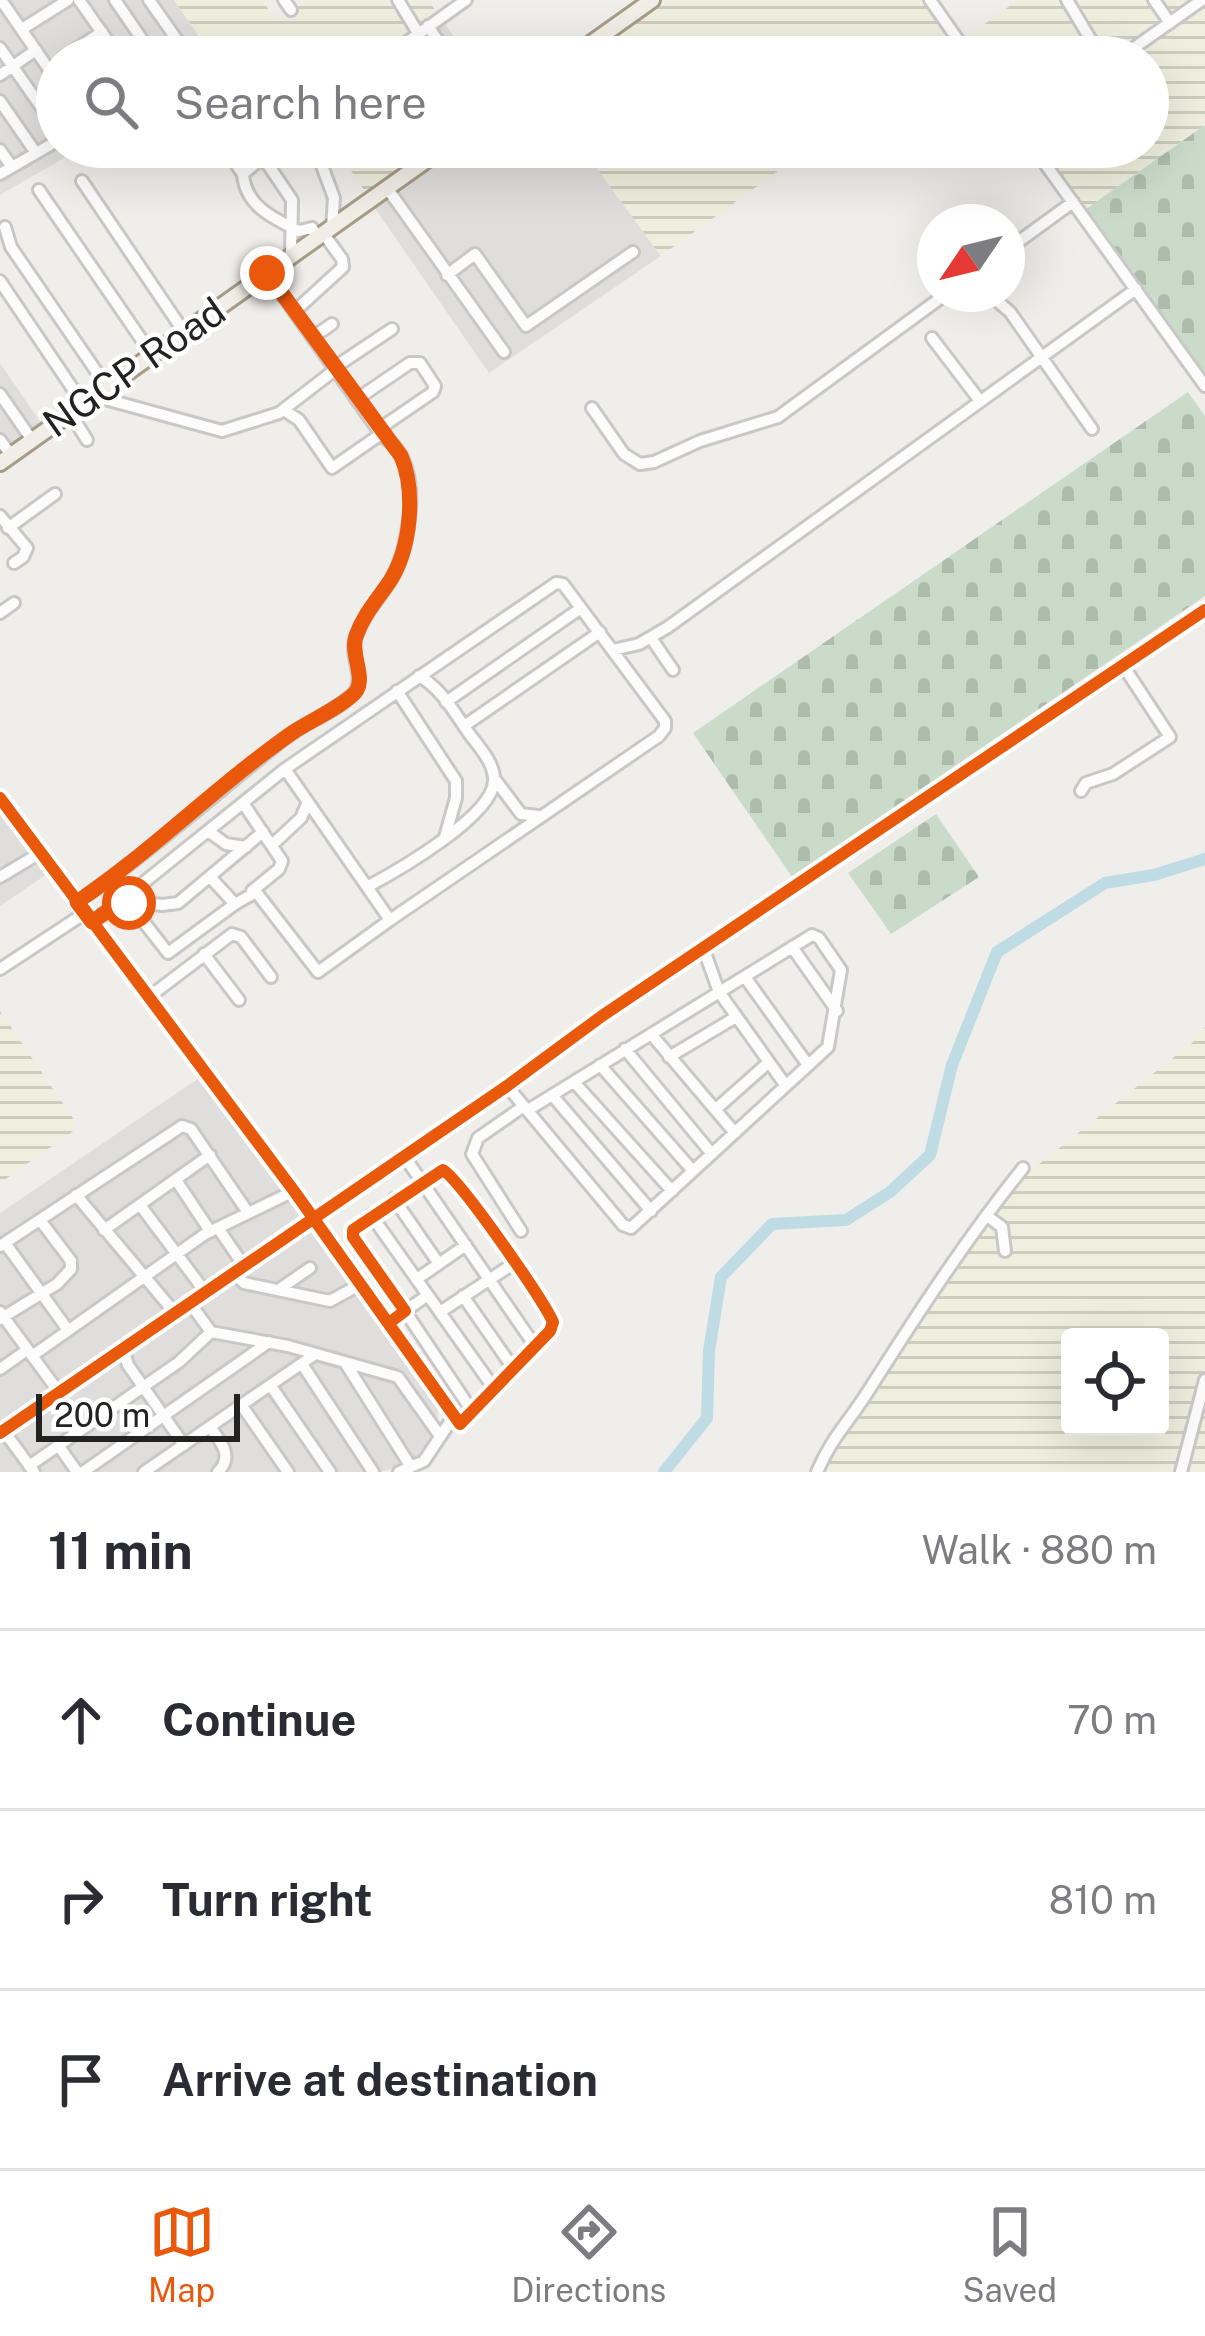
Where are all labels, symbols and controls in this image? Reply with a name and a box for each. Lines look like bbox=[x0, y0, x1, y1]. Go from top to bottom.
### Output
search box bbox=[36, 36, 1169, 168]
icon: search bbox=[78, 69, 144, 135]
text: Search here bbox=[174, 76, 427, 129]
north arrow bbox=[917, 204, 1025, 312]
route end bbox=[240, 246, 294, 300]
street label: NGCP Road bbox=[34, 287, 234, 447]
route start bbox=[102, 876, 156, 930]
map controls bbox=[1061, 1328, 1169, 1436]
button: locate bbox=[1061, 1328, 1169, 1436]
scale bar bbox=[36, 1388, 240, 1441]
text: 200 m bbox=[54, 1396, 150, 1434]
text: 11 min bbox=[48, 1521, 193, 1580]
text: Walk · 880 m bbox=[922, 1527, 1157, 1573]
icon: ahead bbox=[48, 1687, 114, 1753]
text: Continue bbox=[162, 1693, 356, 1746]
text: 70 m bbox=[1067, 1697, 1157, 1743]
icon: right bbox=[48, 1867, 114, 1933]
text: Turn right bbox=[162, 1873, 373, 1926]
text: 810 m bbox=[1049, 1877, 1157, 1923]
icon: arrive bbox=[48, 2047, 114, 2113]
text: Arrive at destination bbox=[162, 2053, 598, 2106]
tab: Map bbox=[148, 2199, 215, 2309]
tab: Directions bbox=[511, 2199, 666, 2309]
tab: Saved bbox=[963, 2199, 1057, 2309]

